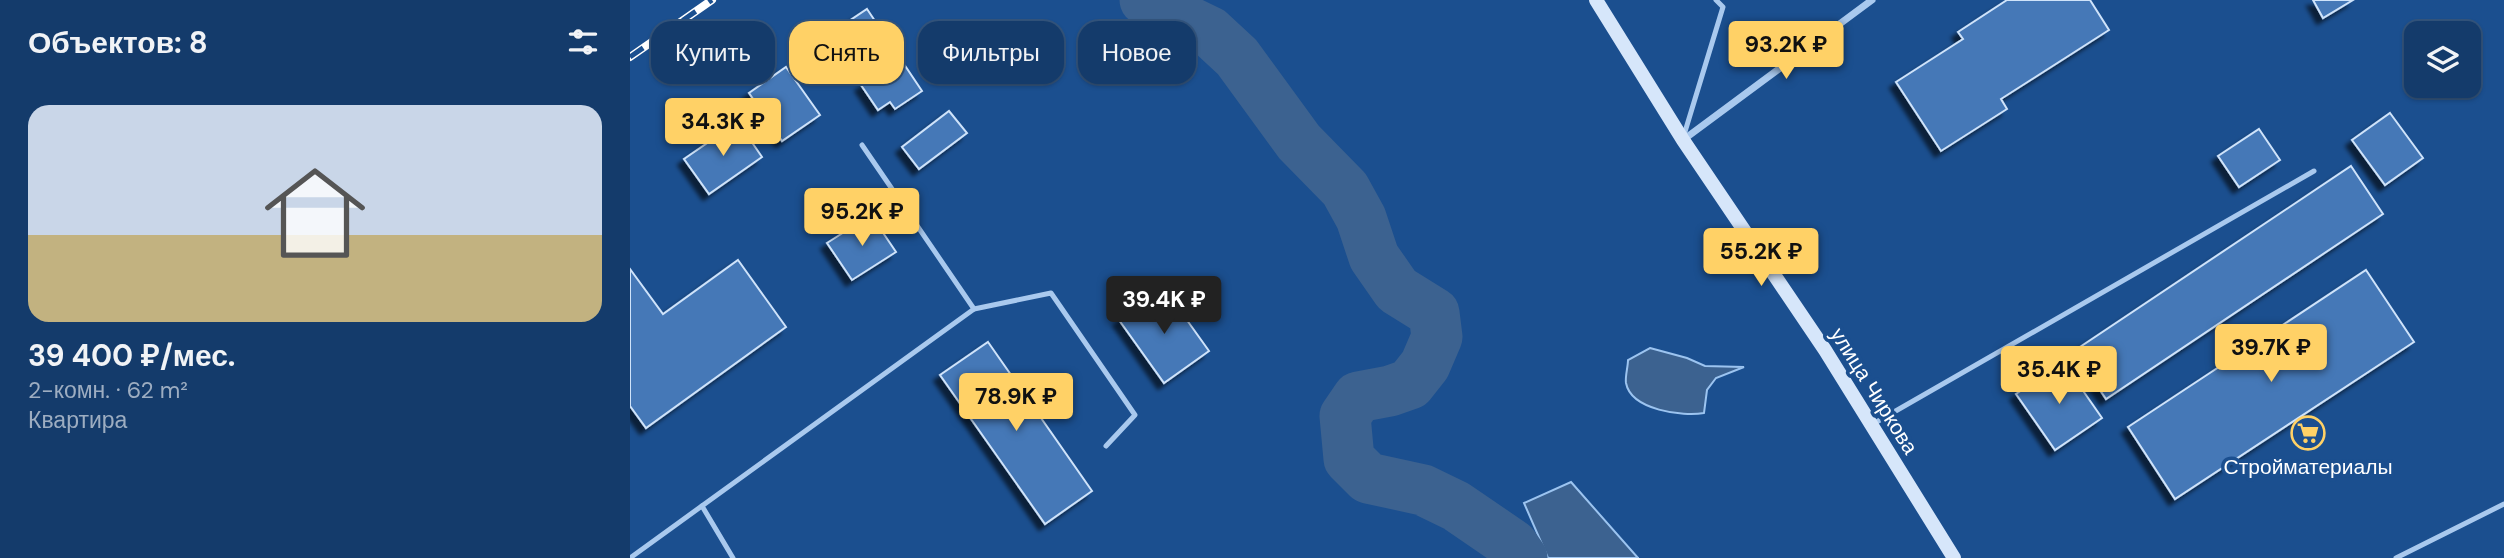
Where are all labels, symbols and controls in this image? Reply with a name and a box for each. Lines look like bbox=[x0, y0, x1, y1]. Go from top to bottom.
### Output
chip: Купить bbox=[651, 21, 775, 84]
chip: Снять bbox=[789, 21, 904, 84]
chip: Фильтры bbox=[918, 21, 1064, 84]
chip: Новое bbox=[1078, 21, 1196, 84]
map controls bbox=[2404, 21, 2481, 98]
button: layers bbox=[2404, 21, 2481, 98]
pin: 93.2K ₽ bbox=[1721, 22, 1851, 81]
text: Объектов: 8 bbox=[28, 23, 208, 62]
icon: filters bbox=[564, 23, 602, 61]
text: 93.2K ₽ bbox=[1745, 29, 1827, 59]
pin: 34.3K ₽ bbox=[658, 99, 788, 158]
text: 34.3K ₽ bbox=[681, 106, 765, 136]
icon: home bbox=[252, 150, 378, 276]
pin: 95.2K ₽ bbox=[797, 188, 927, 248]
text: 95.2K ₽ bbox=[820, 196, 904, 226]
pin: 55.2K ₽ bbox=[1696, 229, 1826, 288]
text: 55.2K ₽ bbox=[1719, 236, 1803, 266]
pin: 39.4K ₽ bbox=[1099, 276, 1229, 336]
text: 39.4K ₽ bbox=[1122, 284, 1206, 314]
street label: улица Чиркова bbox=[1824, 322, 1924, 460]
pin: 39.7K ₽ bbox=[2206, 324, 2336, 384]
text: 39.7K ₽ bbox=[2231, 332, 2311, 362]
text: 39 400 ₽/мес. bbox=[28, 336, 235, 375]
pin: 35.4K ₽ bbox=[1994, 346, 2124, 406]
text: 35.4K ₽ bbox=[2017, 354, 2101, 384]
pin: 78.9K ₽ bbox=[951, 374, 1081, 433]
text: 2-комн. · 62 m² bbox=[28, 375, 188, 405]
text: 78.9K ₽ bbox=[975, 381, 1057, 411]
text: Квартира bbox=[28, 405, 127, 435]
supermarket icon: Стройматериалы bbox=[2289, 414, 2327, 452]
place label: Стройматериалы bbox=[2223, 453, 2393, 481]

